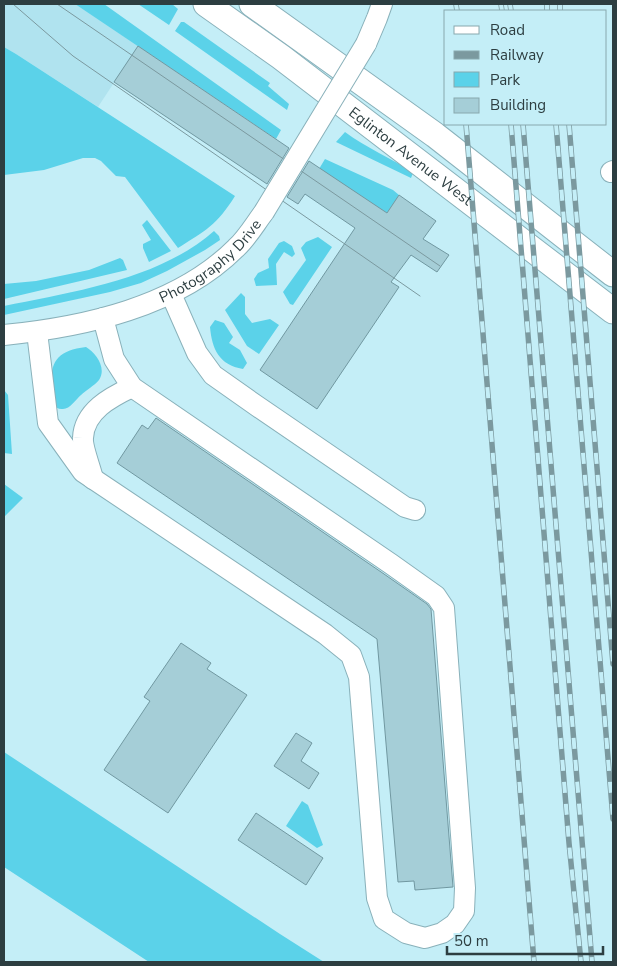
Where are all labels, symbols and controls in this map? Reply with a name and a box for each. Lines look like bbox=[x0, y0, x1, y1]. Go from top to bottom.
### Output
legend bbox=[444, 10, 607, 125]
text: Road bbox=[490, 20, 525, 40]
text: Railway bbox=[490, 45, 544, 65]
text: Park bbox=[490, 70, 520, 90]
text: Building bbox=[490, 95, 546, 115]
street label: Eglinton Avenue West bbox=[345, 102, 477, 210]
street label: Photography Drive bbox=[156, 215, 266, 307]
scale bar bbox=[447, 924, 603, 956]
text: 50 m bbox=[454, 931, 489, 951]

